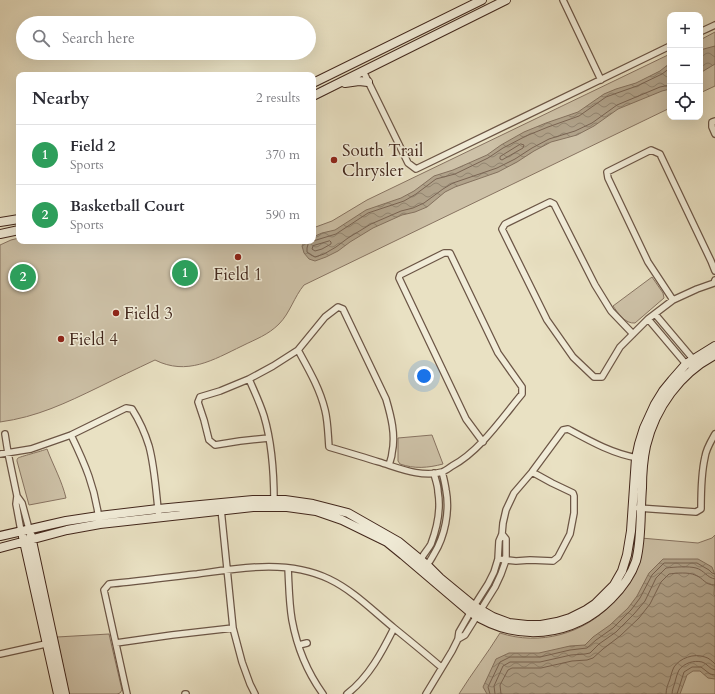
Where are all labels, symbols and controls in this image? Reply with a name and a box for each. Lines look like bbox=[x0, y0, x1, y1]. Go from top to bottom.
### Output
map controls bbox=[667, 12, 703, 120]
button: + bbox=[667, 12, 703, 48]
search box bbox=[16, 16, 316, 60]
icon: search bbox=[30, 27, 52, 49]
text: Search here bbox=[62, 28, 135, 48]
button: − bbox=[667, 48, 703, 84]
button: locate bbox=[667, 84, 703, 120]
text: Nearby bbox=[32, 87, 89, 110]
text: 2 results bbox=[256, 89, 300, 107]
text: Field 2 bbox=[70, 136, 115, 156]
place label: South Trail Chrysler bbox=[342, 139, 424, 182]
text: 1 bbox=[42, 146, 48, 164]
text: 370 m bbox=[266, 146, 300, 164]
marker: South Trail Chrysler bbox=[329, 155, 339, 165]
text: Sports bbox=[70, 156, 104, 174]
text: Basketball Court bbox=[70, 196, 185, 216]
text: 2 bbox=[42, 206, 48, 224]
text: 590 m bbox=[266, 206, 300, 224]
text: Sports bbox=[70, 216, 104, 234]
marker: Field 1 bbox=[233, 252, 243, 262]
pin: 1 bbox=[172, 258, 198, 288]
pin: 2 bbox=[10, 262, 36, 292]
place label: Field 1 bbox=[214, 263, 262, 286]
place label: Field 3 bbox=[124, 302, 173, 325]
marker: Field 3 bbox=[111, 308, 121, 318]
place label: Field 4 bbox=[69, 328, 118, 351]
marker: Field 4 bbox=[56, 334, 66, 344]
your location bbox=[414, 366, 434, 386]

